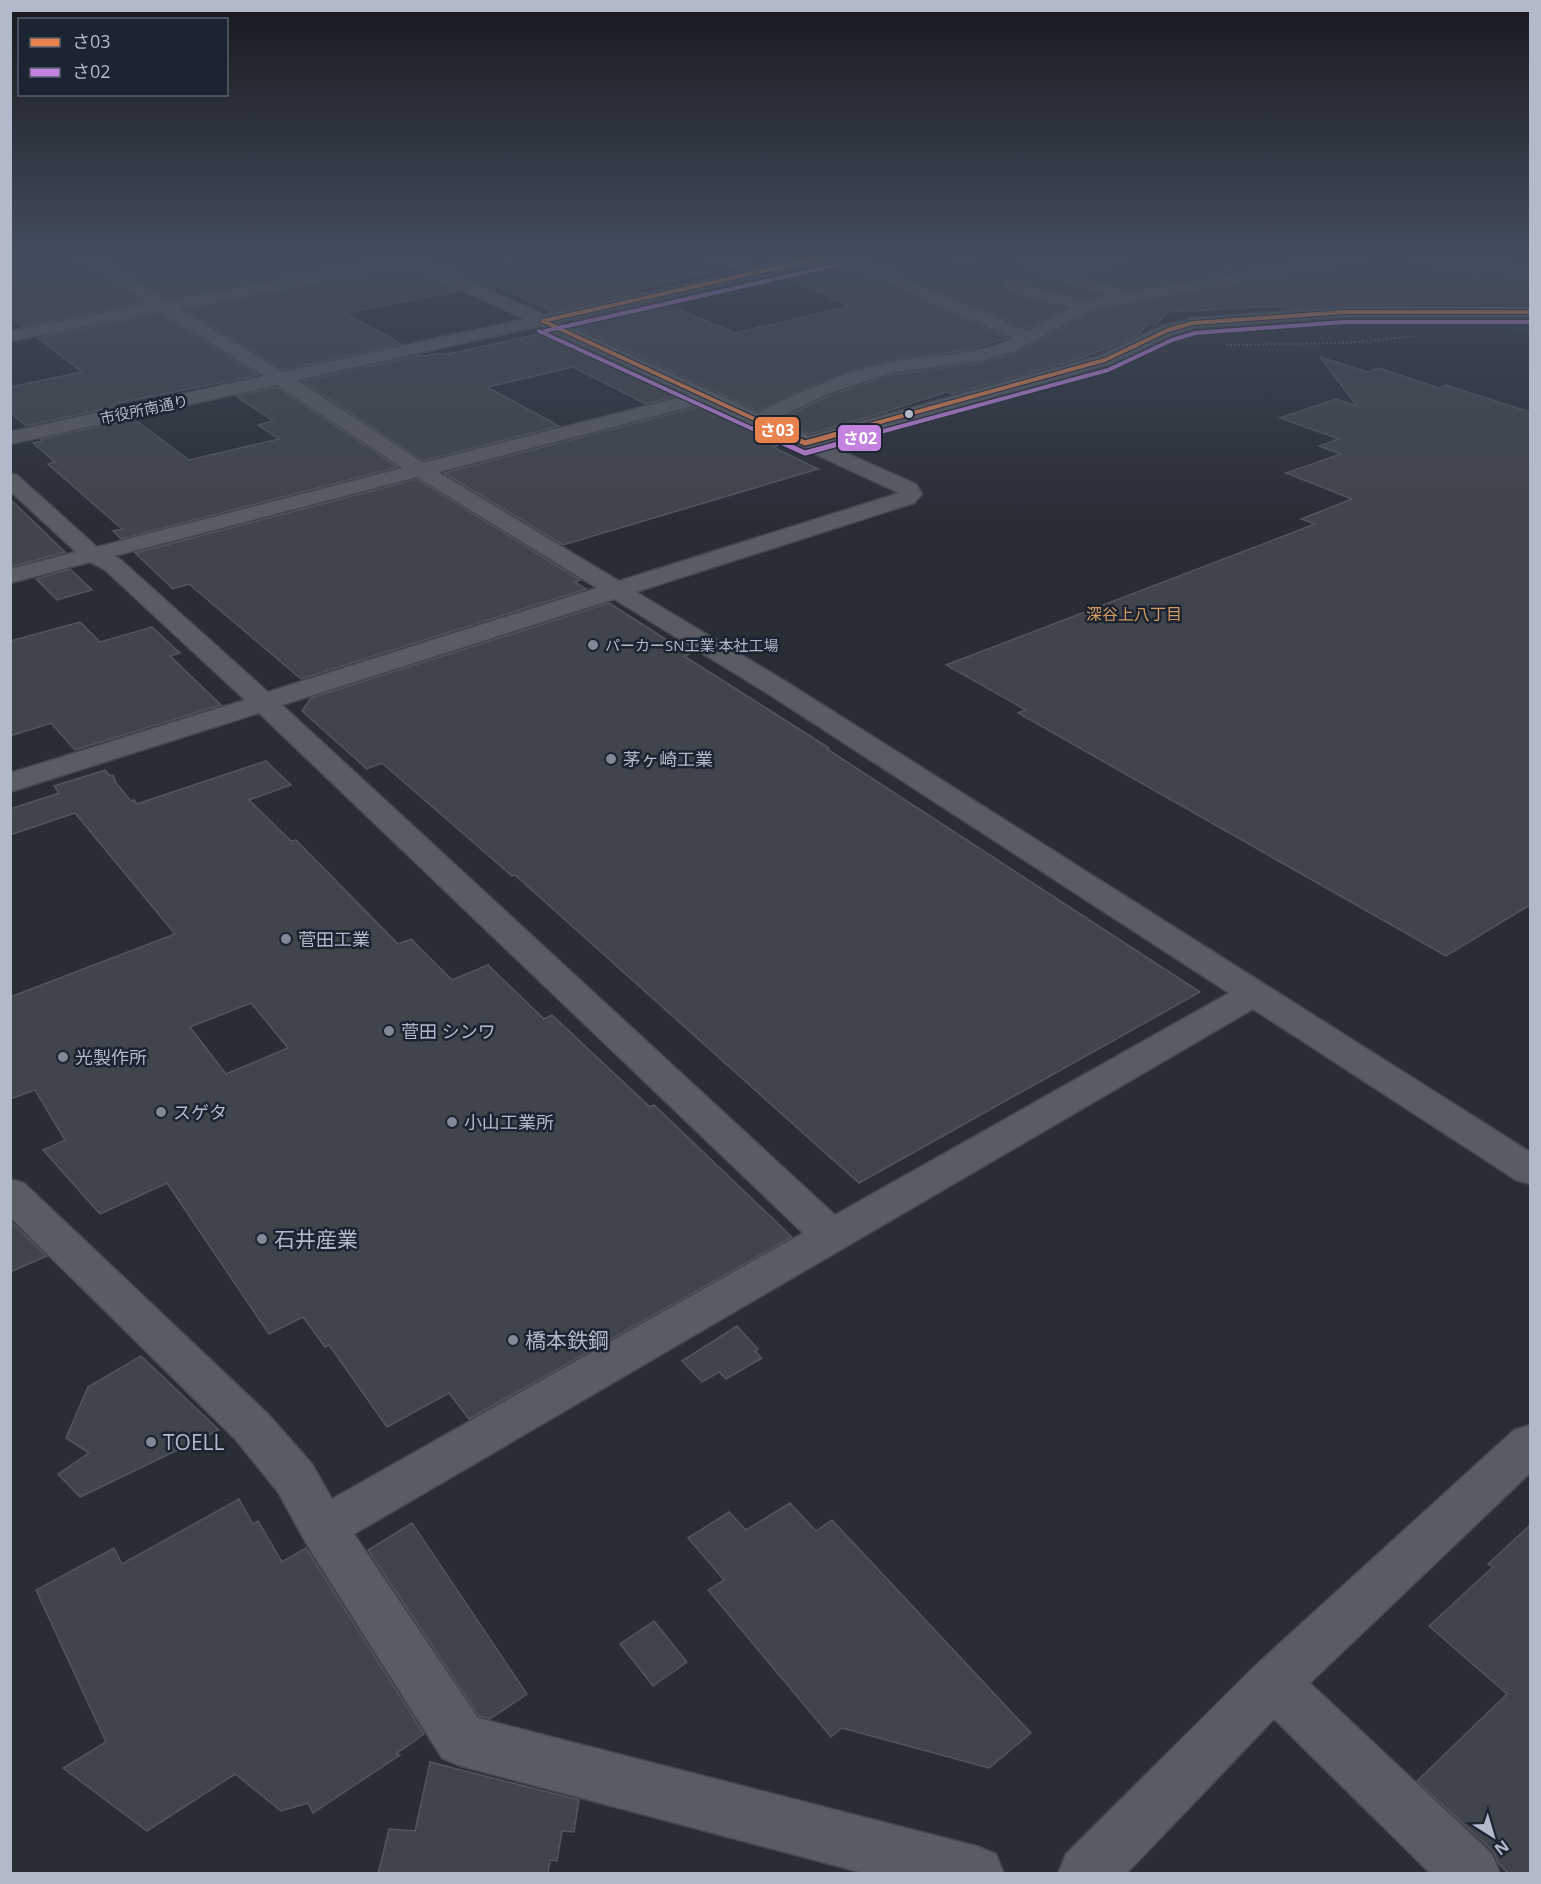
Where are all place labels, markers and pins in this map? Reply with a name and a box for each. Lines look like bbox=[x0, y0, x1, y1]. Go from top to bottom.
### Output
unlabelled marker bbox=[903, 408, 915, 420]
place label: パーカーSN工業 本社工場 bbox=[605, 635, 778, 655]
marker: パーカーSN工業 本社工場 bbox=[586, 638, 600, 652]
place label: 茅ヶ崎工業 bbox=[623, 747, 713, 771]
marker: 茅ヶ崎工業 bbox=[604, 752, 618, 766]
place label: 菅田工業 bbox=[298, 927, 370, 951]
marker: 菅田工業 bbox=[279, 932, 293, 946]
place label: 菅田 シンワ bbox=[401, 1019, 496, 1043]
marker: 菅田 シンワ bbox=[382, 1024, 396, 1038]
place label: 光製作所 bbox=[75, 1045, 147, 1069]
marker: 光製作所 bbox=[56, 1050, 70, 1064]
place label: スゲタ bbox=[173, 1100, 227, 1124]
marker: スゲタ bbox=[154, 1105, 168, 1119]
place label: 小山工業所 bbox=[464, 1110, 554, 1134]
marker: 小山工業所 bbox=[445, 1115, 459, 1129]
place label: 石井産業 bbox=[274, 1225, 358, 1253]
marker: 石井産業 bbox=[255, 1232, 269, 1246]
place label: 橋本鉄鋼 bbox=[525, 1326, 609, 1354]
marker: 橋本鉄鋼 bbox=[506, 1333, 520, 1347]
place label: TOELL bbox=[163, 1428, 225, 1456]
marker: TOELL bbox=[144, 1435, 158, 1449]

